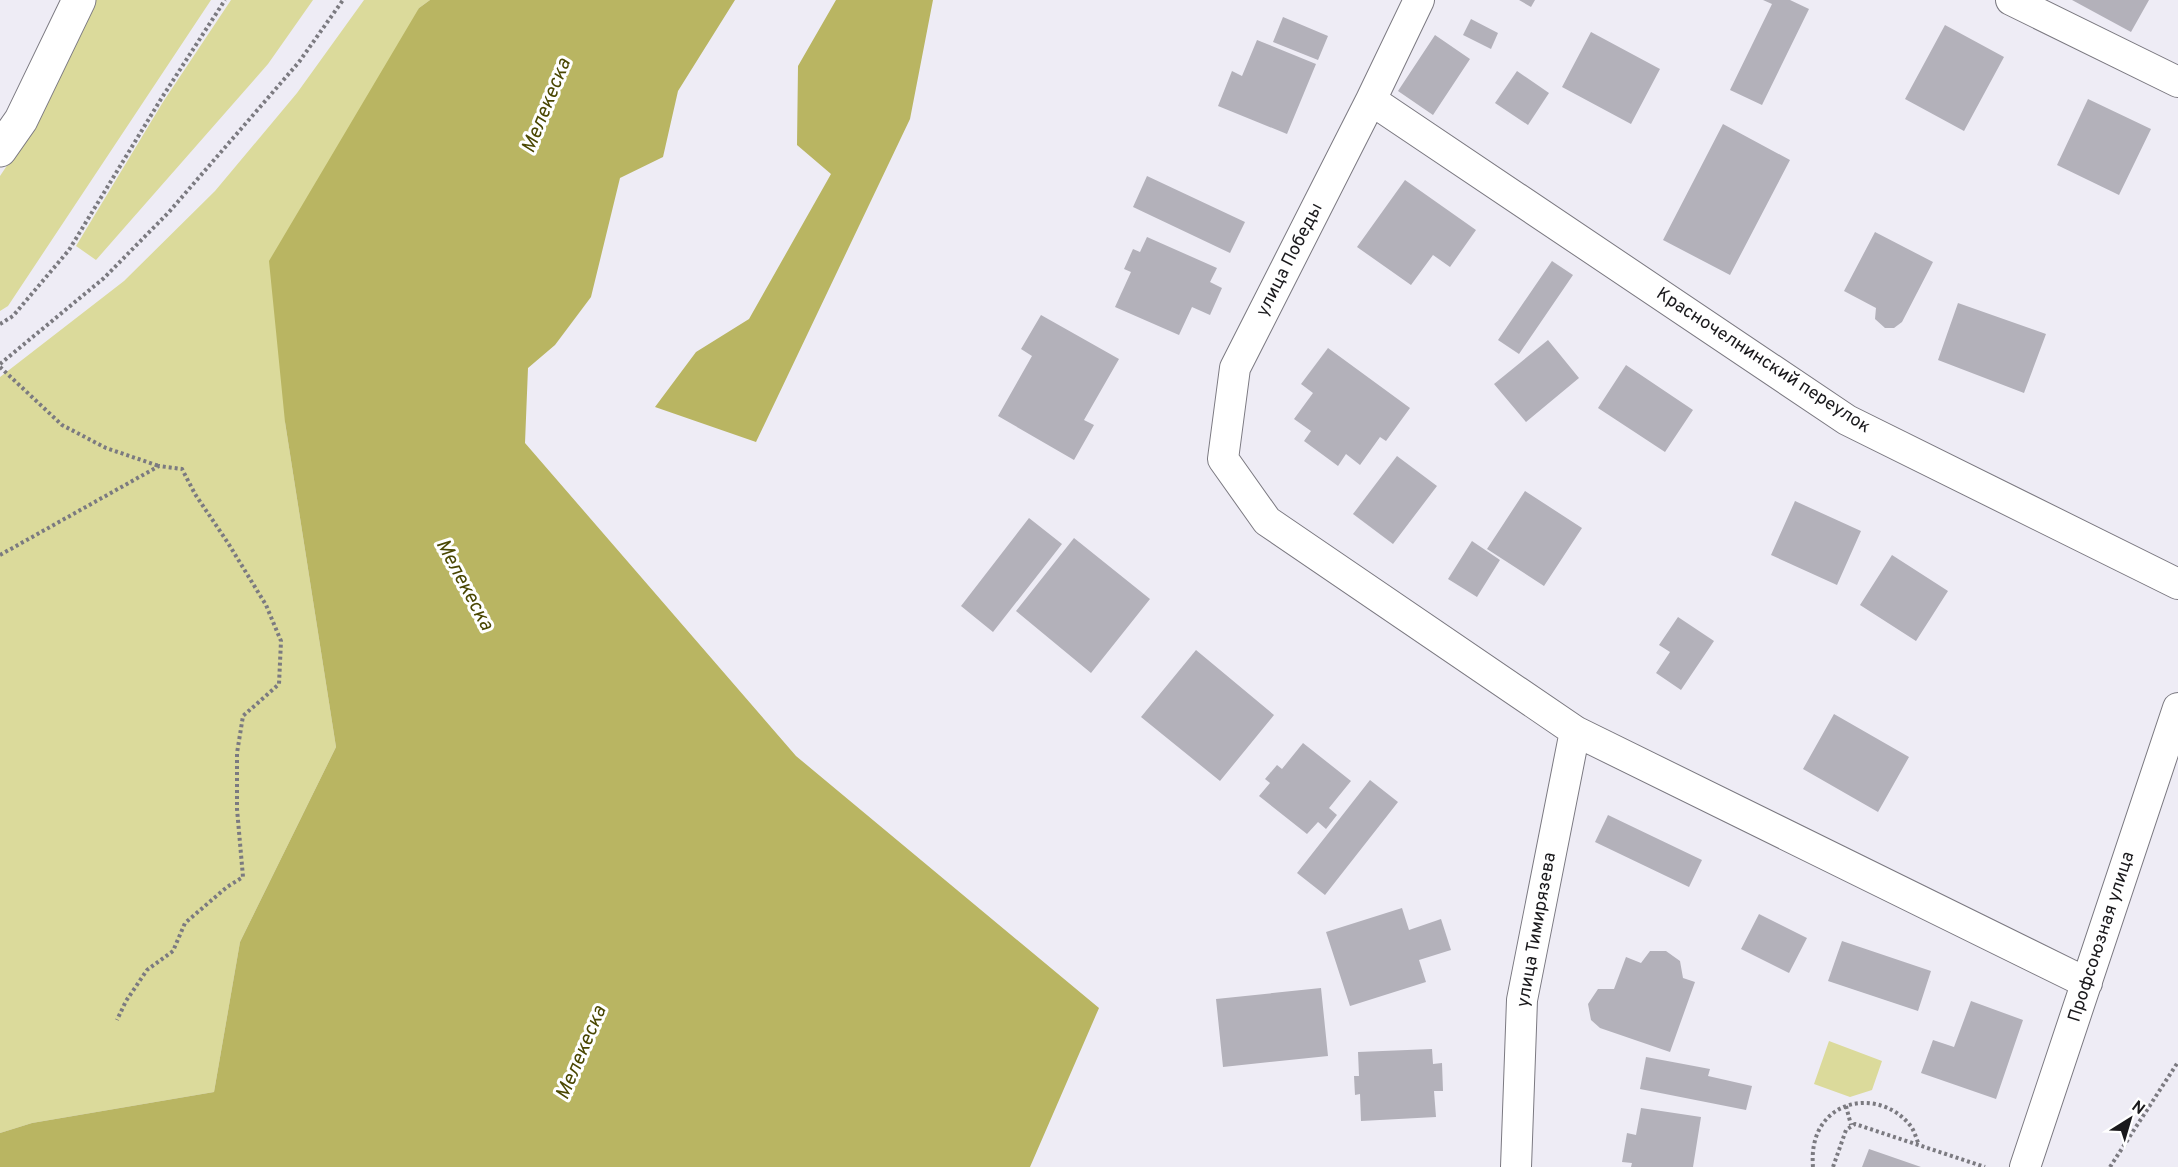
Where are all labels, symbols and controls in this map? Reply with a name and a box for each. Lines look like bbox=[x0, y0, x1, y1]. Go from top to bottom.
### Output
water label: Мелекеска bbox=[516, 54, 578, 157]
street label: улица Победы bbox=[1251, 199, 1329, 321]
street label: Красночелнинский переулок bbox=[1651, 283, 1875, 439]
water label: Мелекеска bbox=[429, 535, 499, 636]
street label: Профсоюзная улица bbox=[2064, 849, 2140, 1025]
street label: улица Тимирязева bbox=[1512, 851, 1562, 1009]
water label: Мелекеска bbox=[550, 1001, 614, 1104]
north arrow bbox=[2100, 1089, 2160, 1149]
text: N bbox=[2127, 1097, 2148, 1120]

